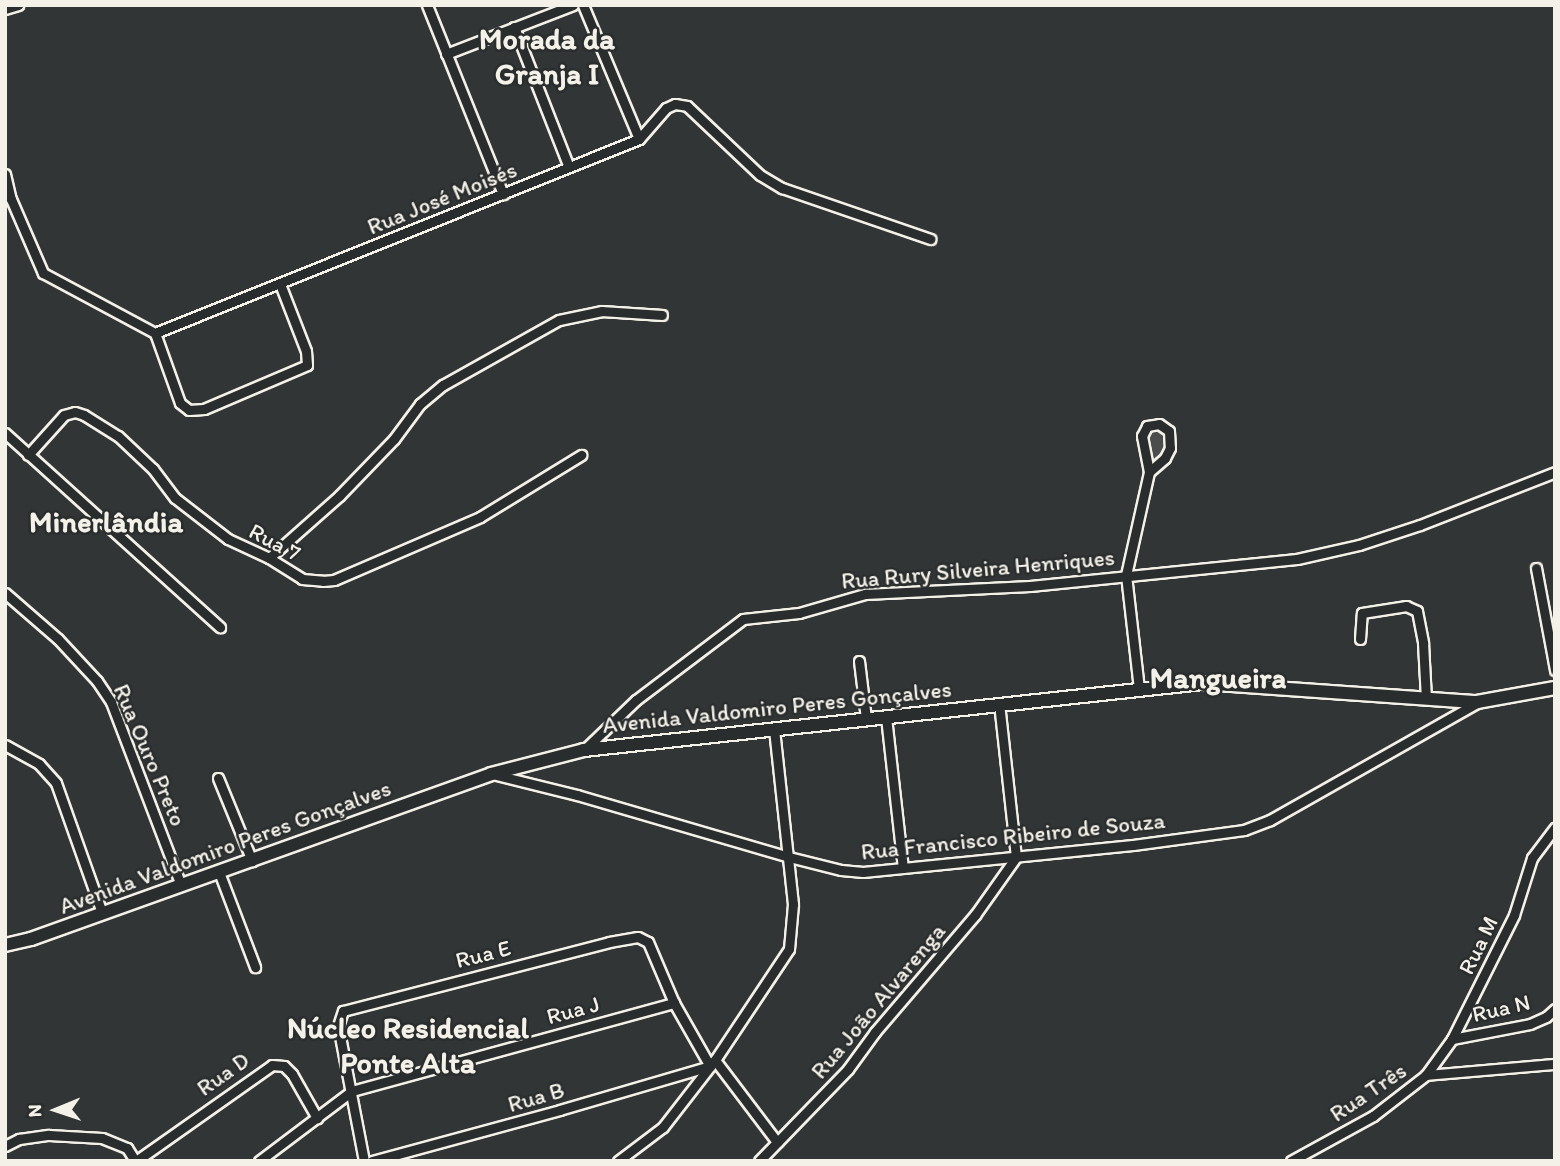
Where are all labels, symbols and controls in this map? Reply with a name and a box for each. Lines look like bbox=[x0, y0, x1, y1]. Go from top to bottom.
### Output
district label: Morada da Granja I bbox=[479, 21, 615, 91]
street label: Rua José Moisés bbox=[363, 155, 521, 241]
district label: Minerlândia bbox=[29, 504, 183, 540]
street label: Rua 7 bbox=[244, 517, 306, 567]
street label: Rua Rury Silveira Henriques bbox=[840, 543, 1116, 595]
district label: Mangueira bbox=[1150, 660, 1286, 696]
street label: Avenida Valdomiro Peres Gonçalves bbox=[601, 675, 953, 739]
street label: Rua Ouro Preto bbox=[108, 680, 192, 830]
street label: Avenida Valdomiro Peres Gonçalves bbox=[56, 774, 394, 920]
street label: Rua Francisco Ribeiro de Souza bbox=[860, 806, 1166, 866]
street label: Rua M bbox=[1452, 911, 1504, 979]
street label: Rua João Alvarenga bbox=[805, 917, 951, 1085]
street label: Rua E bbox=[453, 934, 513, 974]
street label: Rua N bbox=[1469, 988, 1533, 1028]
street label: Rua J bbox=[543, 990, 603, 1030]
district label: Núcleo Residencial Ponte Alta bbox=[287, 1010, 529, 1080]
street label: Rua D bbox=[191, 1046, 255, 1102]
street label: Rua Três bbox=[1325, 1057, 1411, 1127]
north arrow bbox=[21, 1075, 91, 1145]
street label: Rua B bbox=[504, 1076, 568, 1118]
text: N bbox=[23, 1104, 46, 1118]

